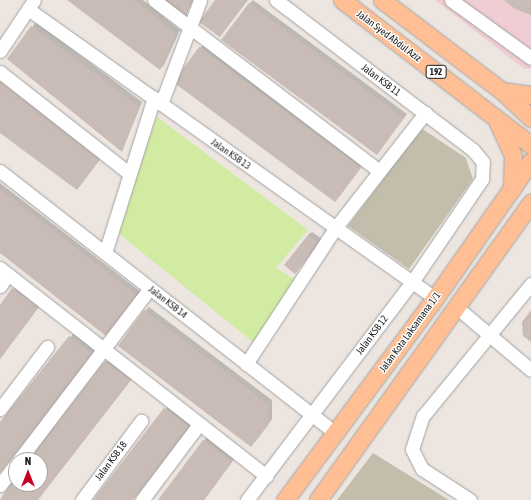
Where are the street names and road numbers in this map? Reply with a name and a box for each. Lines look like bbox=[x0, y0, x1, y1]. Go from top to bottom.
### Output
street label: Jalan Syed Abdul Aziz bbox=[354, 8, 424, 64]
street label: Jalan KSB 11 bbox=[359, 61, 403, 99]
road number: 192 bbox=[425, 65, 447, 79]
street label: Jalan KSB 13 bbox=[209, 136, 253, 172]
street label: Jalan KSB 14 bbox=[146, 283, 190, 321]
street label: Jalan Kota Laksamana 1/1 bbox=[377, 290, 443, 374]
street label: Jalan KSB 12 bbox=[353, 313, 391, 357]
street label: Jalan KSB 18 bbox=[92, 439, 130, 483]

